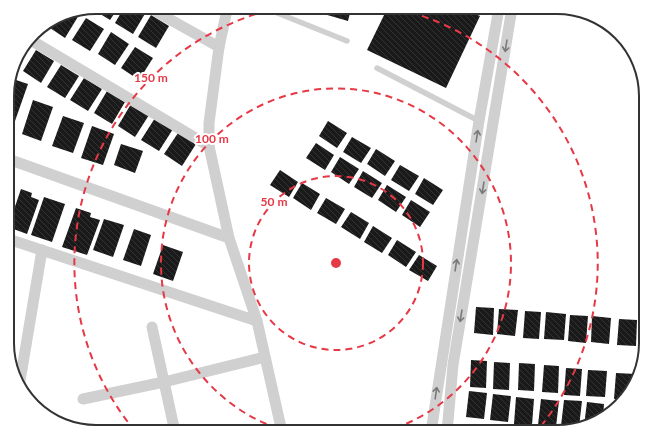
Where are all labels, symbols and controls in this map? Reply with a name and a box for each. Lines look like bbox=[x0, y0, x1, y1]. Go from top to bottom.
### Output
one-way arrow bbox=[502, 39, 510, 52]
text: 150 m bbox=[134, 70, 168, 85]
one-way arrow bbox=[473, 130, 481, 143]
text: 100 m bbox=[195, 131, 229, 146]
one-way arrow bbox=[478, 181, 486, 194]
text: 50 m bbox=[261, 194, 287, 209]
centre of rings bbox=[329, 256, 343, 270]
one-way arrow bbox=[452, 259, 460, 272]
one-way arrow bbox=[457, 310, 465, 323]
one-way arrow bbox=[432, 387, 440, 400]

